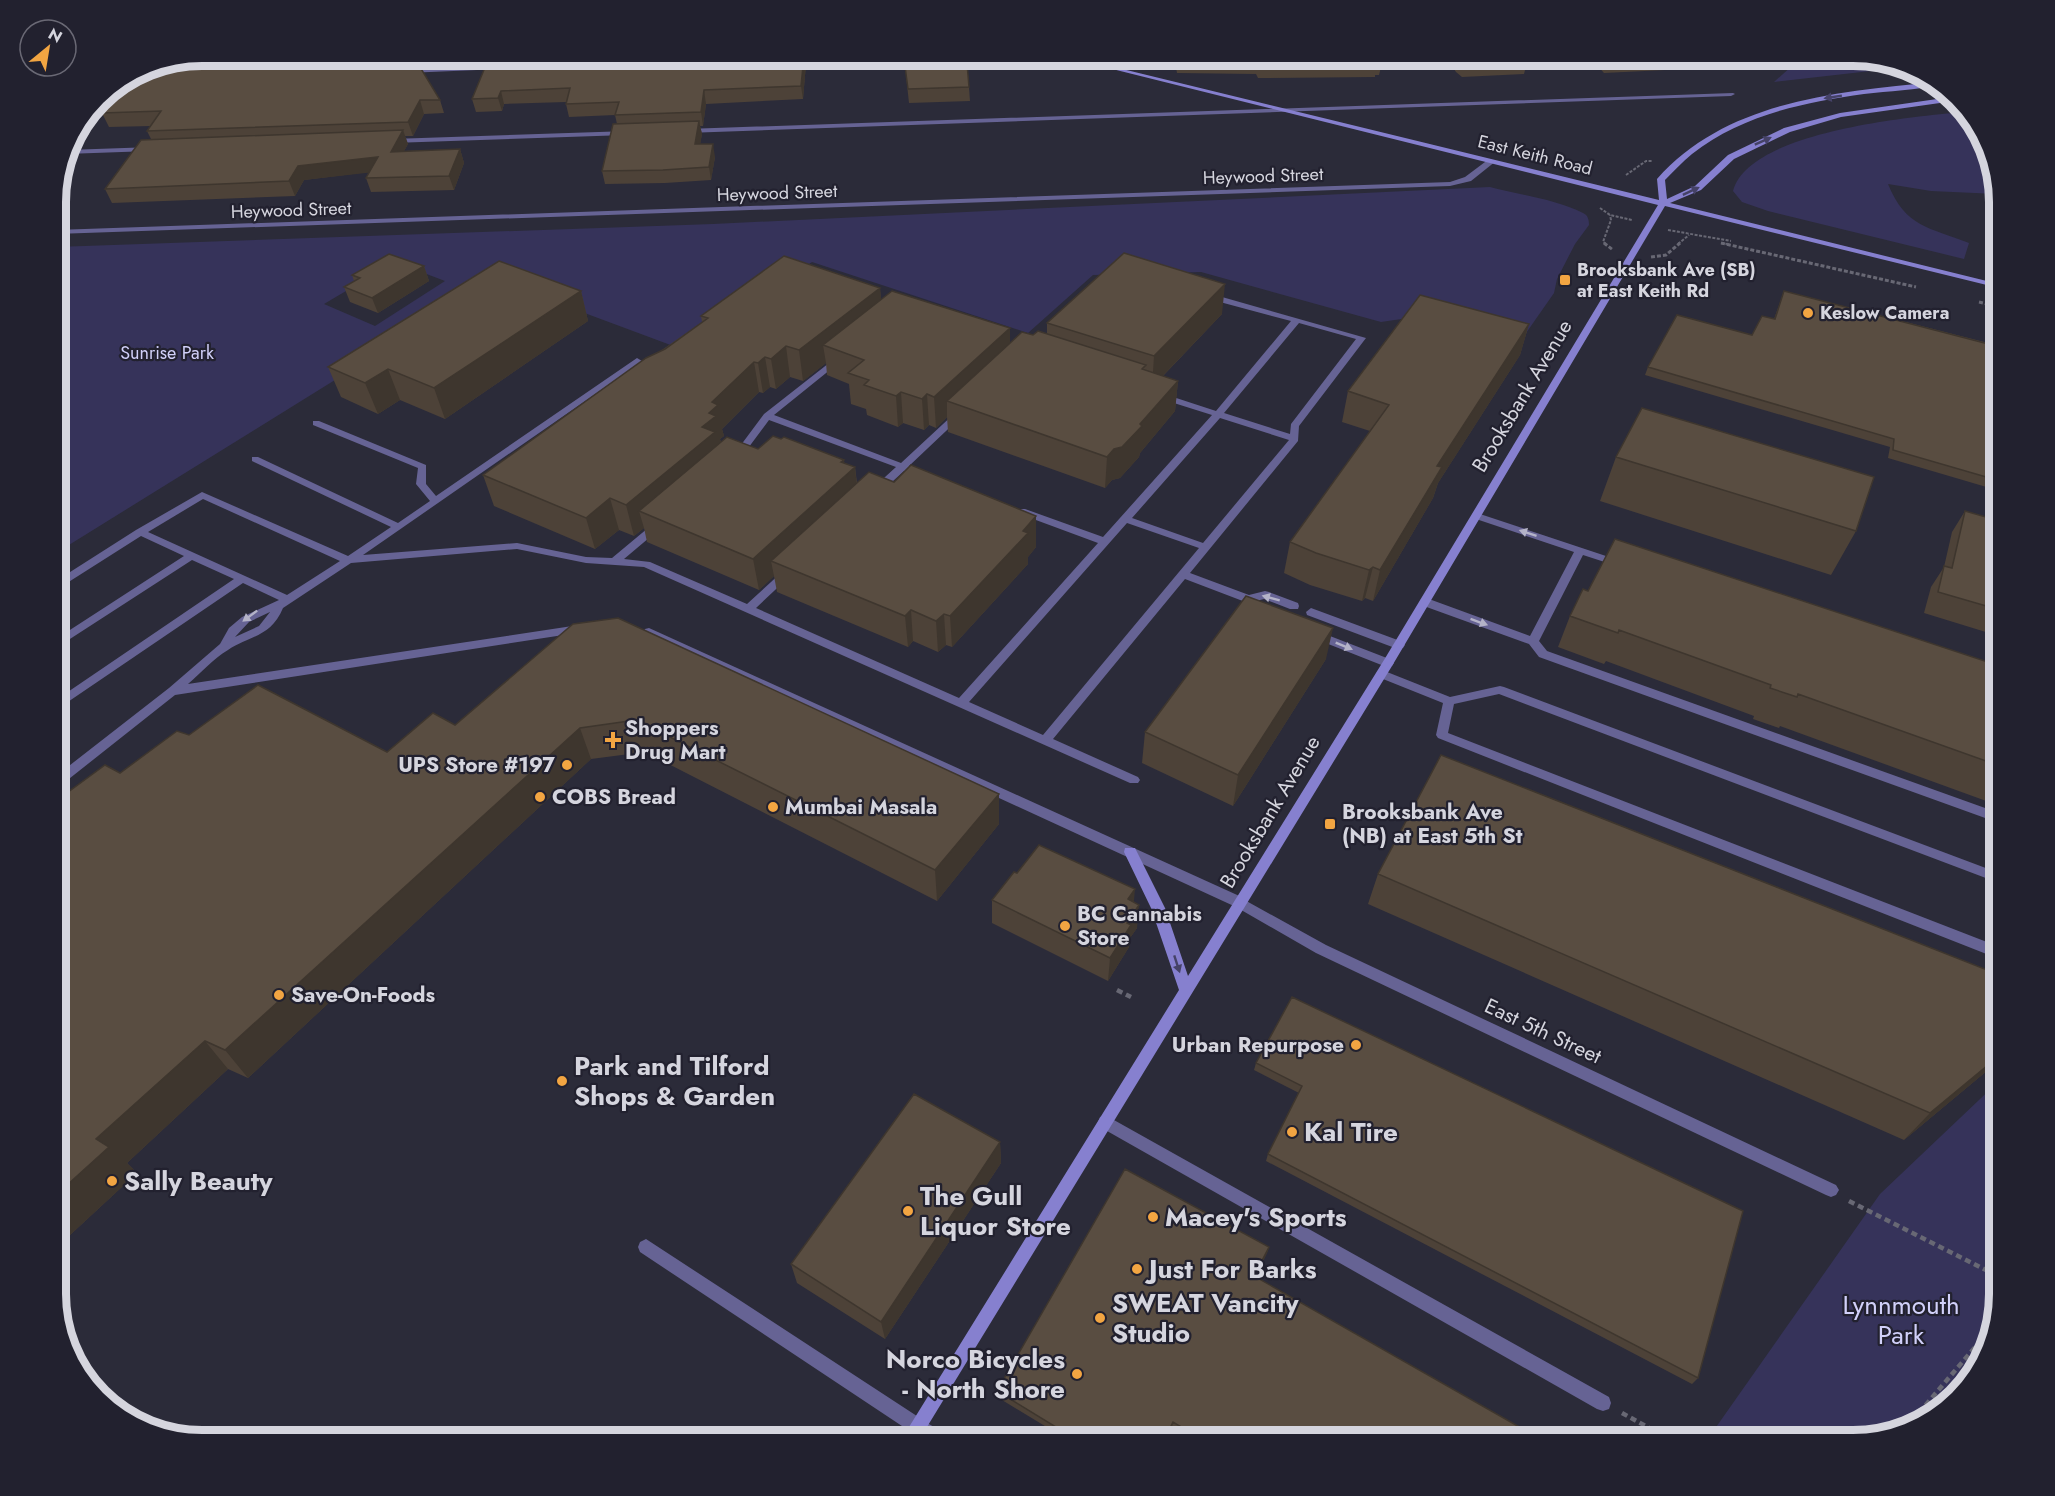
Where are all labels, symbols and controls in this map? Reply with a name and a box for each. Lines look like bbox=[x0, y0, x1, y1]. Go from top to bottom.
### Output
north arrow bbox=[18, 18, 78, 78]
text: N bbox=[44, 22, 67, 49]
one-way arrow bbox=[1824, 93, 1843, 102]
street label: East Keith Road bbox=[1475, 128, 1595, 182]
one-way arrow bbox=[1754, 136, 1771, 145]
street label: Heywood Street bbox=[1202, 161, 1324, 191]
street label: Heywood Street bbox=[716, 178, 838, 208]
one-way arrow bbox=[1682, 186, 1699, 195]
street label: Heywood Street bbox=[230, 195, 352, 225]
place label: Brooksbank Ave (SB) at East Keith Rd bbox=[1577, 257, 1756, 304]
marker: Brooksbank Ave (SB) at East Keith Rd bbox=[1558, 273, 1572, 287]
place label: Keslow Camera bbox=[1820, 300, 1949, 326]
marker: Keslow Camera bbox=[1801, 306, 1815, 320]
street label: Brooksbank Avenue bbox=[1465, 314, 1580, 478]
park label: Sunrise Park bbox=[120, 340, 214, 366]
one-way arrow bbox=[1519, 528, 1537, 537]
one-way arrow bbox=[1262, 593, 1281, 603]
one-way arrow bbox=[242, 610, 257, 622]
one-way arrow bbox=[1470, 617, 1488, 627]
one-way arrow bbox=[1335, 641, 1353, 651]
place label: Shoppers Drug Mart bbox=[625, 713, 726, 767]
street label: Brooksbank Avenue bbox=[1213, 730, 1328, 894]
marker: Shoppers Drug Mart bbox=[606, 733, 620, 747]
place label: UPS Store #197 bbox=[398, 750, 555, 780]
marker: UPS Store #197 bbox=[560, 758, 574, 772]
place label: COBS Bread bbox=[552, 782, 676, 812]
marker: COBS Bread bbox=[533, 790, 547, 804]
place label: Mumbai Masala bbox=[785, 792, 937, 822]
place label: Brooksbank Ave (NB) at East 5th St bbox=[1342, 797, 1523, 851]
marker: Mumbai Masala bbox=[766, 800, 780, 814]
marker: Brooksbank Ave (NB) at East 5th St bbox=[1323, 817, 1337, 831]
place label: BC Cannabis Store bbox=[1077, 899, 1202, 953]
marker: BC Cannabis Store bbox=[1058, 919, 1072, 933]
one-way arrow bbox=[1173, 955, 1182, 973]
place label: Save-On-Foods bbox=[291, 980, 435, 1010]
marker: Save-On-Foods bbox=[272, 988, 286, 1002]
street label: East 5th Street bbox=[1480, 991, 1606, 1071]
place label: Urban Repurpose bbox=[1172, 1030, 1344, 1060]
marker: Urban Repurpose bbox=[1349, 1038, 1363, 1052]
place label: Park and Tilford Shops & Garden bbox=[574, 1047, 775, 1115]
marker: Park and Tilford Shops & Garden bbox=[555, 1074, 569, 1088]
place label: Kal Tire bbox=[1304, 1113, 1398, 1151]
marker: Kal Tire bbox=[1285, 1125, 1299, 1139]
place label: Sally Beauty bbox=[124, 1162, 273, 1200]
marker: Sally Beauty bbox=[105, 1174, 119, 1188]
place label: The Gull Liquor Store bbox=[920, 1177, 1071, 1245]
place label: Macey's Sports bbox=[1165, 1198, 1347, 1236]
marker: The Gull Liquor Store bbox=[901, 1204, 915, 1218]
marker: Macey's Sports bbox=[1146, 1210, 1160, 1224]
place label: Just For Barks bbox=[1144, 1250, 1317, 1288]
marker: Just For Barks bbox=[1130, 1262, 1144, 1276]
place label: SWEAT Vancity Studio bbox=[1112, 1284, 1299, 1352]
park label: Lynnmouth Park bbox=[1842, 1286, 1960, 1354]
marker: SWEAT Vancity Studio bbox=[1093, 1311, 1107, 1325]
place label: Norco Bicycles - North Shore bbox=[886, 1340, 1065, 1408]
marker: Norco Bicycles - North Shore bbox=[1070, 1367, 1084, 1381]

